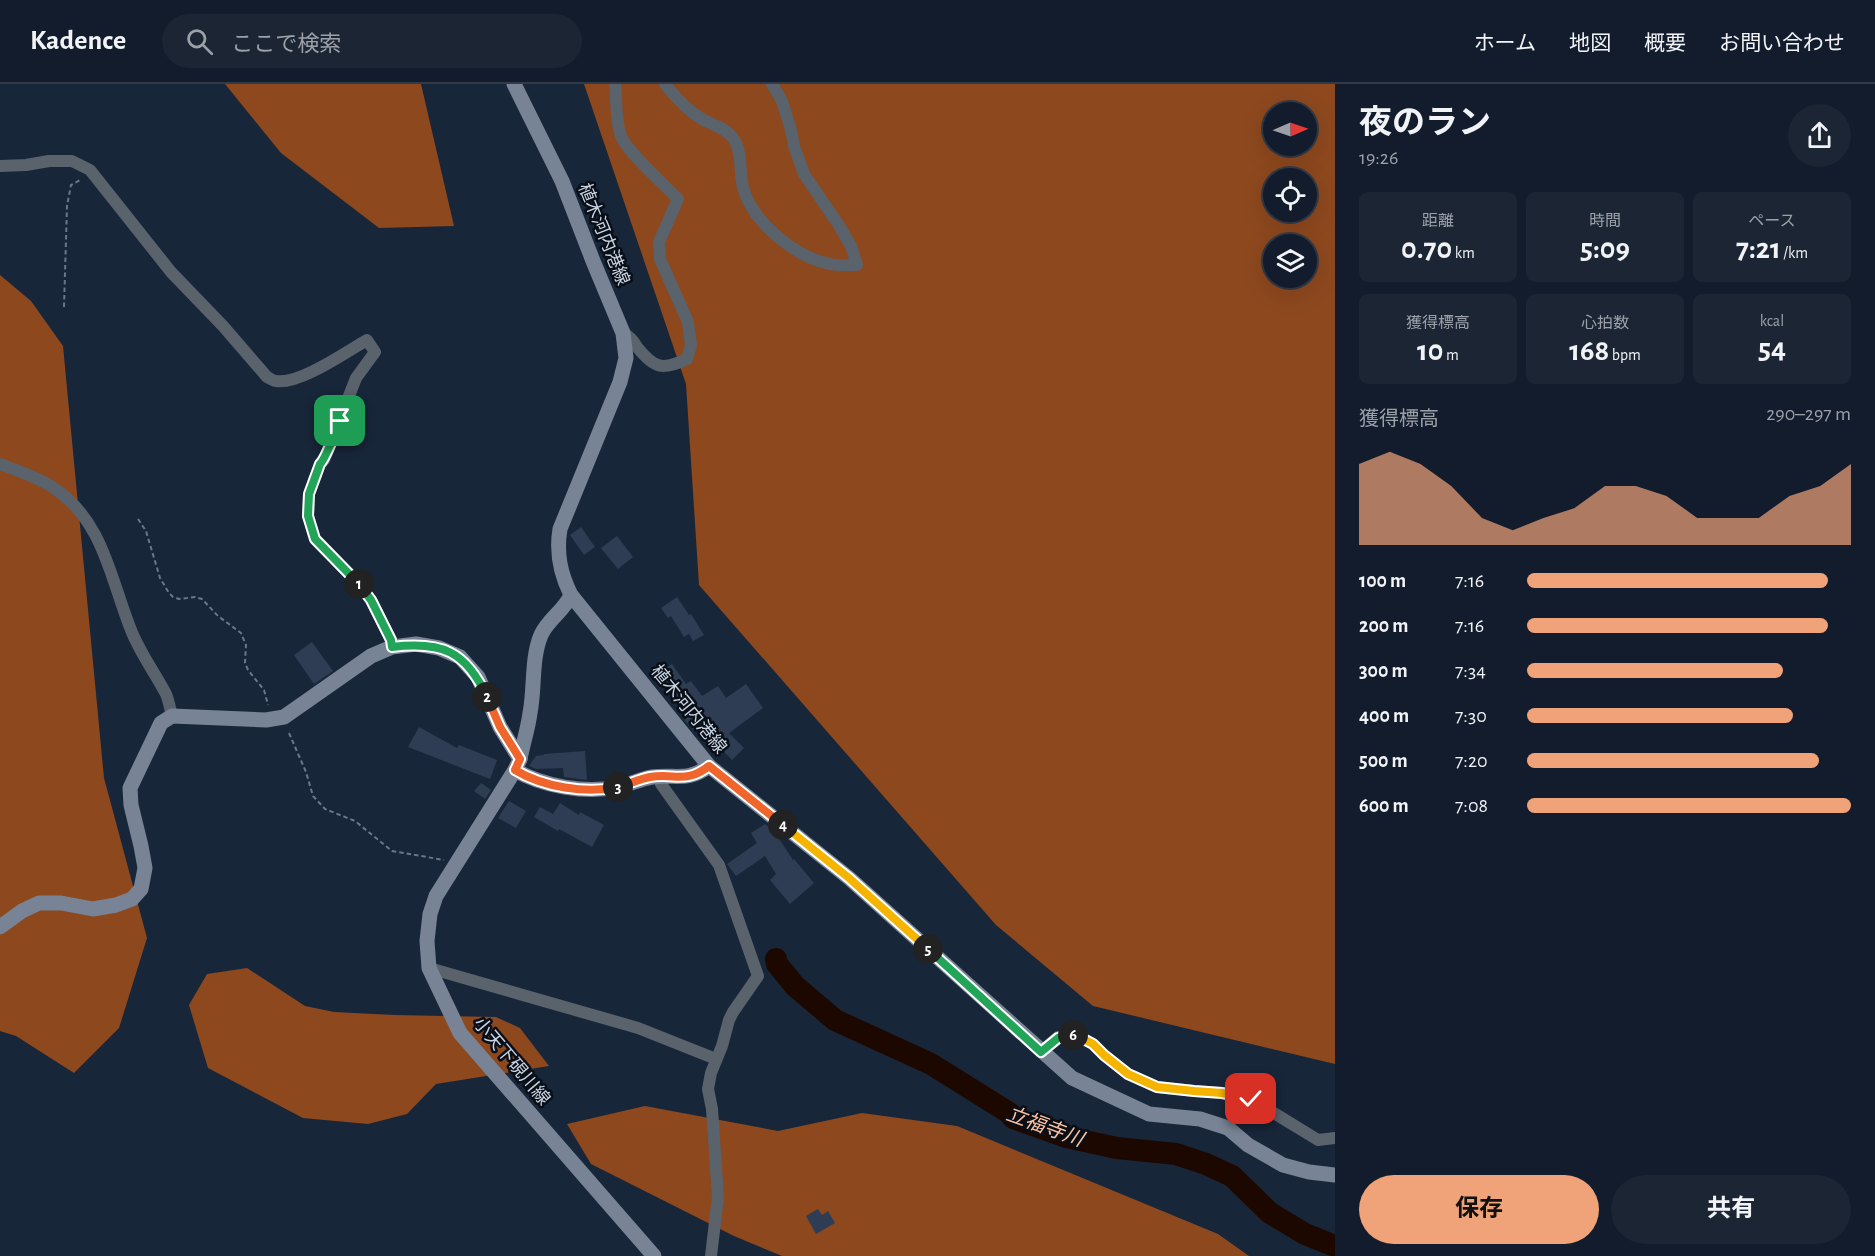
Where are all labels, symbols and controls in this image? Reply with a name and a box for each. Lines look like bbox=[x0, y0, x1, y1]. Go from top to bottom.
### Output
search box bbox=[162, 14, 582, 68]
icon: search bbox=[183, 25, 216, 58]
text: Kadence bbox=[30, 27, 126, 55]
text: ここで検索 bbox=[231, 33, 341, 55]
text: ホーム bbox=[1474, 33, 1536, 54]
text: 地図 bbox=[1569, 33, 1611, 54]
text: 概要 bbox=[1644, 33, 1686, 54]
text: お問い合わせ bbox=[1719, 33, 1845, 54]
north arrow bbox=[1263, 102, 1317, 156]
map controls bbox=[1263, 102, 1317, 288]
button: share bbox=[1788, 104, 1851, 167]
text: 夜のラン bbox=[1359, 107, 1491, 140]
text: 19:26 bbox=[1359, 148, 1398, 168]
button: locate bbox=[1263, 168, 1317, 222]
street label: 植木河内港線 bbox=[574, 180, 634, 288]
text: 距離 bbox=[1422, 213, 1454, 229]
text: 時間 bbox=[1589, 213, 1621, 229]
text: ペース bbox=[1748, 213, 1796, 229]
button: layers bbox=[1263, 234, 1317, 288]
text: 0.70 bbox=[1401, 234, 1452, 264]
text: 5:09 bbox=[1580, 234, 1630, 264]
text: 7:21 bbox=[1736, 234, 1781, 264]
text: km bbox=[1452, 245, 1475, 261]
text: /km bbox=[1781, 245, 1808, 261]
text: kcal bbox=[1760, 313, 1784, 329]
text: 獲得標高 bbox=[1406, 315, 1470, 331]
text: 心拍数 bbox=[1581, 315, 1629, 331]
text: 54 bbox=[1758, 334, 1786, 364]
text: 10 bbox=[1417, 336, 1443, 366]
text: 168 bbox=[1569, 336, 1609, 366]
text: m bbox=[1443, 347, 1459, 363]
text: bpm bbox=[1609, 347, 1641, 363]
pin bbox=[314, 395, 365, 446]
icon: arrive bbox=[323, 404, 356, 437]
text: 290–297 m bbox=[1766, 404, 1851, 424]
text: 獲得標高 bbox=[1359, 409, 1439, 429]
pin: 1 bbox=[344, 569, 374, 599]
text: 100 m bbox=[1359, 571, 1406, 591]
text: 7:16 bbox=[1455, 571, 1484, 591]
text: 1 bbox=[356, 576, 362, 592]
text: 200 m bbox=[1359, 616, 1408, 636]
text: 7:16 bbox=[1455, 616, 1484, 636]
street label: 植木河内港線 bbox=[647, 661, 731, 757]
text: 300 m bbox=[1359, 661, 1408, 681]
text: 7:34 bbox=[1455, 661, 1486, 681]
pin: 2 bbox=[472, 682, 502, 712]
text: 2 bbox=[483, 689, 491, 705]
text: 400 m bbox=[1359, 706, 1409, 726]
text: 7:30 bbox=[1455, 706, 1487, 726]
text: 500 m bbox=[1359, 751, 1408, 771]
text: 7:20 bbox=[1455, 751, 1488, 771]
pin: 3 bbox=[603, 772, 633, 802]
text: 3 bbox=[615, 779, 621, 795]
text: 600 m bbox=[1359, 796, 1409, 816]
text: 7:08 bbox=[1455, 796, 1488, 816]
pin: 4 bbox=[768, 810, 798, 840]
text: 4 bbox=[779, 817, 787, 833]
pin: 5 bbox=[913, 934, 943, 964]
text: 5 bbox=[925, 941, 931, 957]
street label: 小天下硯川線 bbox=[470, 1013, 554, 1109]
pin: 6 bbox=[1058, 1020, 1088, 1050]
text: 6 bbox=[1069, 1027, 1077, 1043]
pin bbox=[1225, 1073, 1276, 1124]
icon: check bbox=[1234, 1082, 1267, 1115]
water label: 立福寺川 bbox=[1004, 1103, 1088, 1151]
button: 保存 bbox=[1359, 1175, 1599, 1244]
button: 共有 bbox=[1611, 1175, 1851, 1244]

